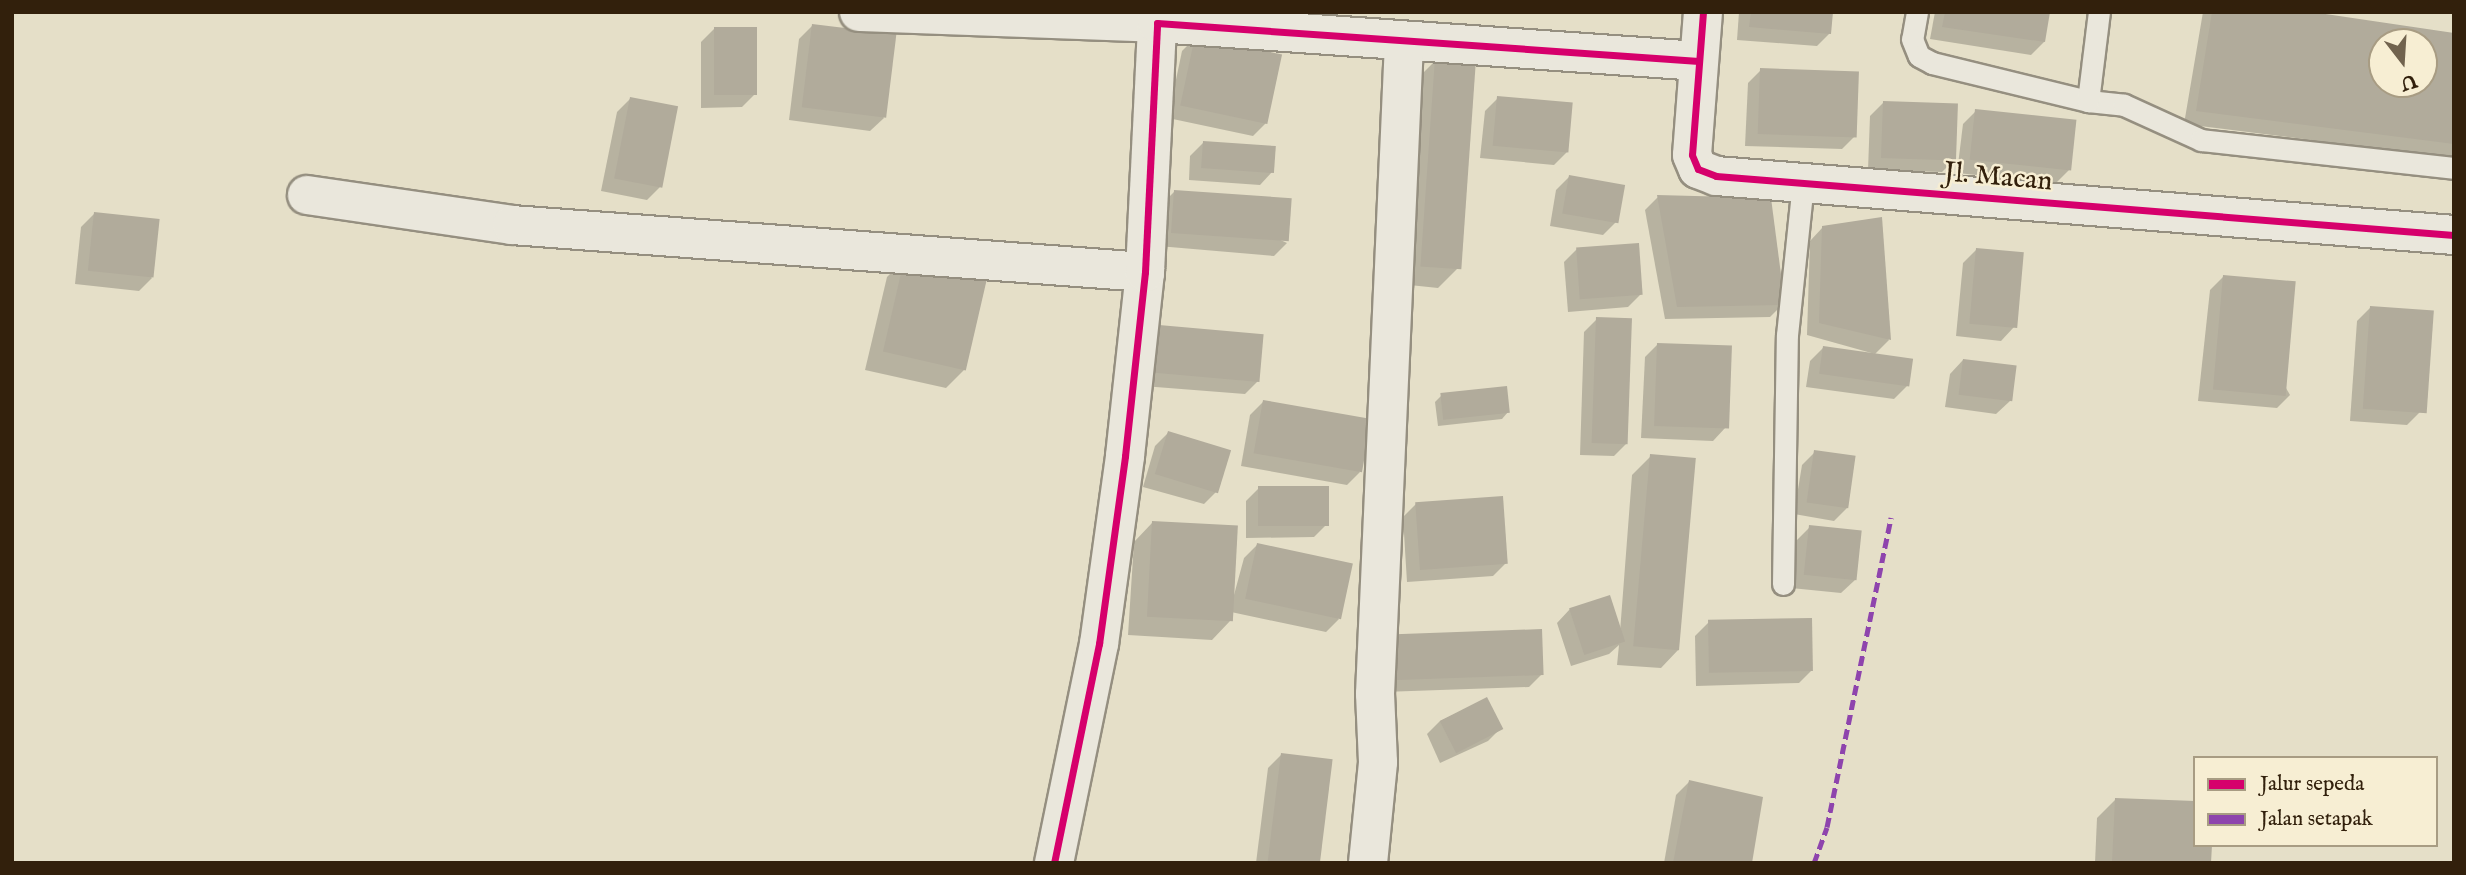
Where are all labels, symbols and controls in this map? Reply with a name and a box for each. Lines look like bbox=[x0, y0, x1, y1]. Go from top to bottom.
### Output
north arrow bbox=[2368, 28, 2438, 98]
text: U bbox=[2397, 67, 2420, 95]
street label: Jl. Macan bbox=[1942, 157, 2054, 199]
legend bbox=[2193, 756, 2438, 847]
text: Jalur sepeda bbox=[2260, 771, 2364, 798]
text: Jalan setapak bbox=[2260, 806, 2373, 833]

